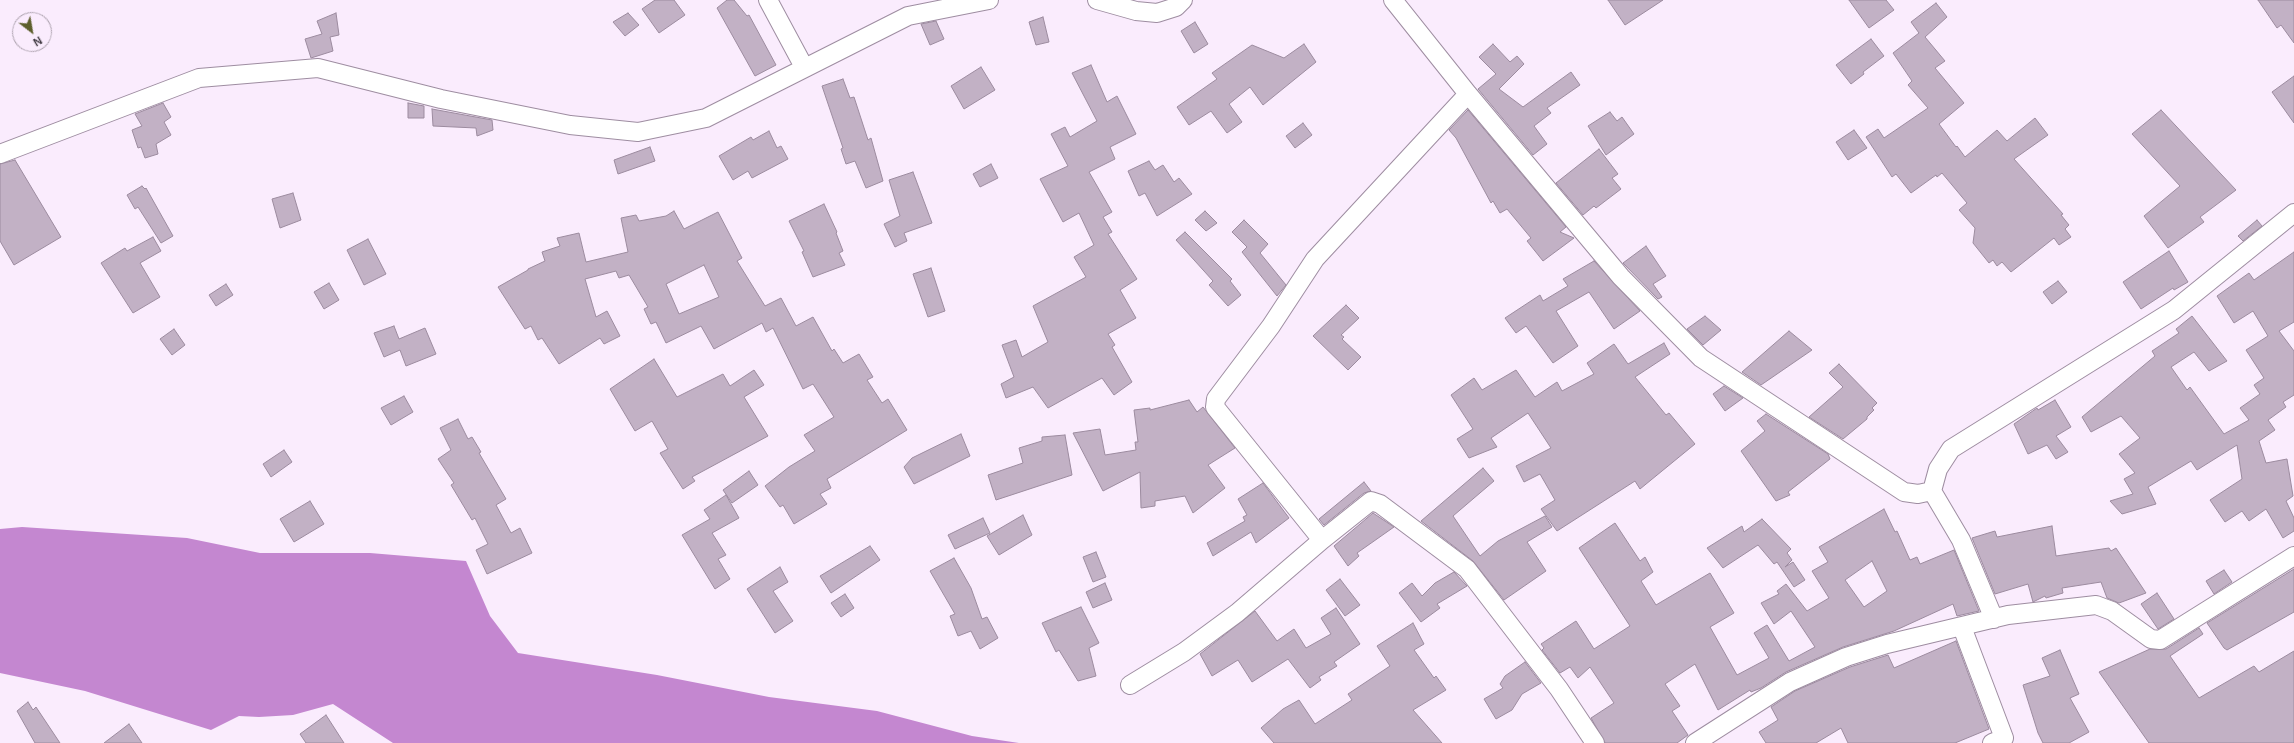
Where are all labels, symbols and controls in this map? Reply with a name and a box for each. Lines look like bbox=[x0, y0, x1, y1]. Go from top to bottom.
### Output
north arrow bbox=[12, 12, 52, 52]
text: N bbox=[31, 34, 44, 49]

